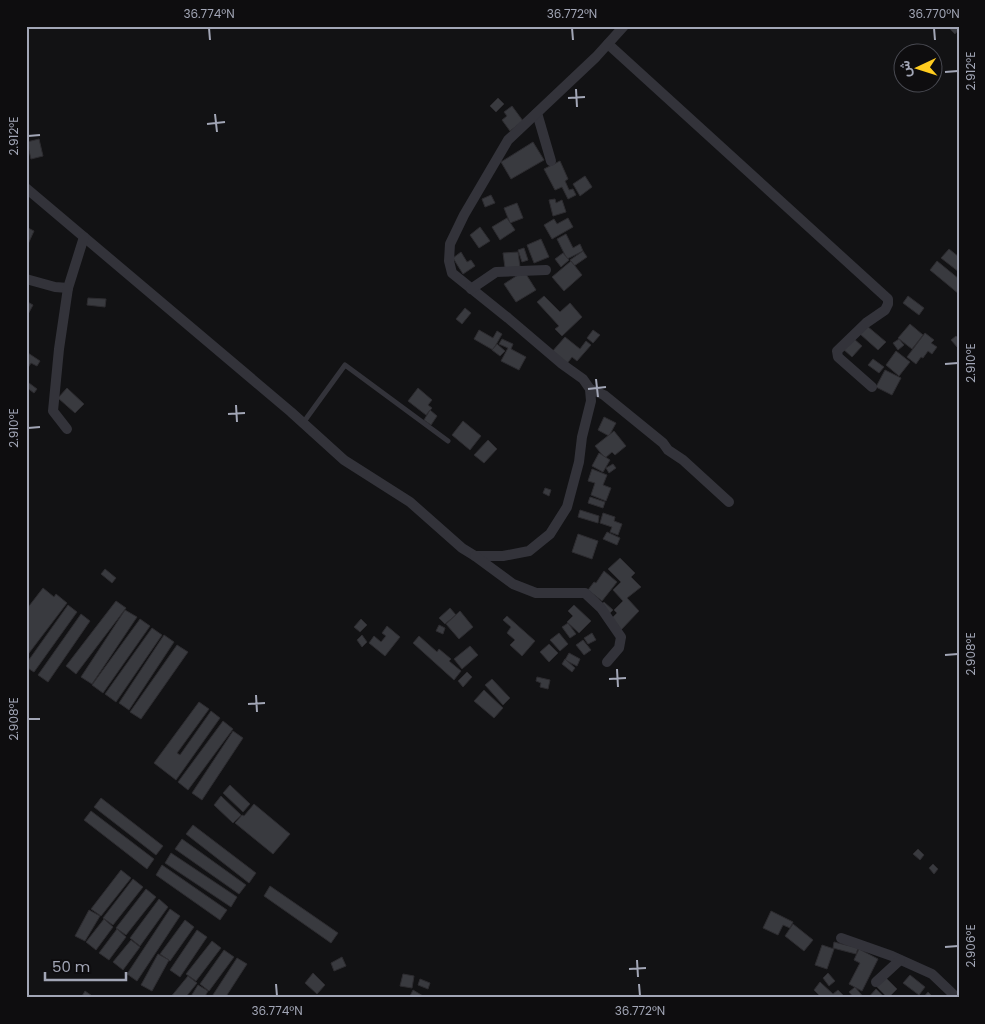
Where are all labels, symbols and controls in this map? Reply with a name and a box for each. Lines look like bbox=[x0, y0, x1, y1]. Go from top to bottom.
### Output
text: 36.774°N bbox=[183, 5, 235, 22]
text: 36.772°N bbox=[547, 5, 597, 22]
text: 36.770°N bbox=[908, 5, 960, 22]
north arrow bbox=[892, 42, 942, 92]
text: 2.912°E bbox=[962, 52, 979, 90]
text: ش bbox=[894, 60, 916, 78]
text: 2.912°E bbox=[5, 117, 22, 155]
text: 2.910°E bbox=[962, 343, 979, 383]
text: 2.910°E bbox=[5, 408, 22, 448]
text: 2.908°E bbox=[962, 632, 979, 676]
text: 2.908°E bbox=[5, 697, 22, 741]
text: 2.906°E bbox=[962, 924, 979, 968]
scale bar bbox=[45, 949, 126, 981]
text: 50 m bbox=[52, 956, 90, 977]
text: 36.774°N bbox=[251, 1002, 303, 1019]
text: 36.772°N bbox=[615, 1002, 665, 1019]

